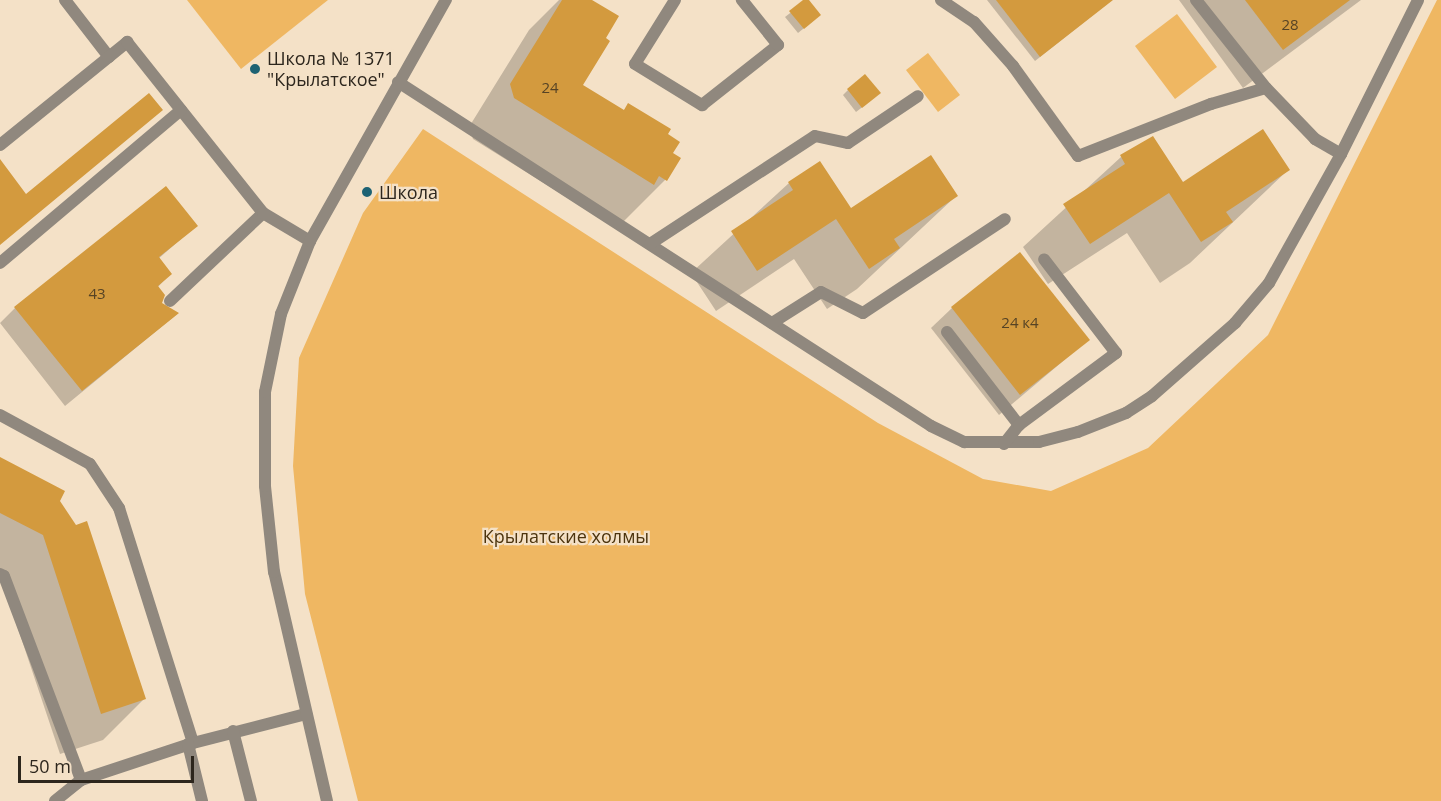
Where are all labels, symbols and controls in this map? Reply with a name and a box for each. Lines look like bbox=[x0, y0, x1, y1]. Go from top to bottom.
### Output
house number: 28 bbox=[1281, 16, 1299, 34]
place label: Школа № 1371 "Крылатское" bbox=[267, 48, 395, 90]
marker: Школа № 1371 "Крылатское" bbox=[248, 62, 262, 76]
house number: 24 bbox=[541, 79, 559, 97]
place label: Школа bbox=[379, 181, 438, 203]
marker: Школа bbox=[360, 185, 374, 199]
house number: 43 bbox=[88, 285, 106, 303]
house number: 24 к4 bbox=[1001, 314, 1039, 332]
park label: Крылатские холмы bbox=[483, 525, 649, 547]
scale bar bbox=[21, 744, 196, 782]
text: 50 m bbox=[29, 754, 71, 778]

